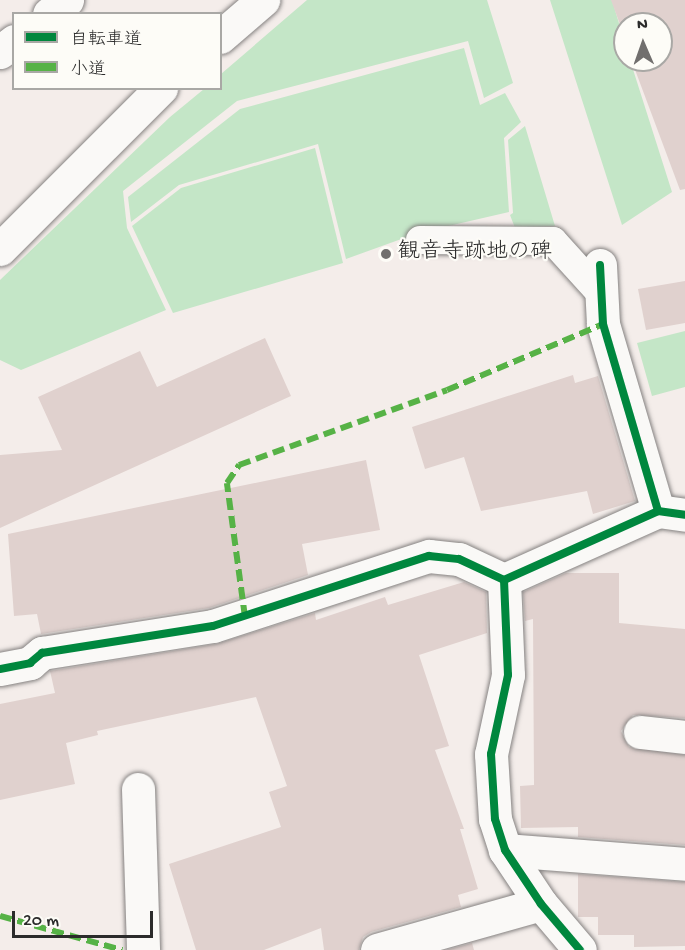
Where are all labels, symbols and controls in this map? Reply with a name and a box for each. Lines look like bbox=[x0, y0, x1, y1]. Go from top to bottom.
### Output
legend bbox=[12, 12, 222, 90]
north arrow bbox=[613, 12, 673, 72]
text: N bbox=[637, 16, 648, 35]
text: 自転車道 bbox=[70, 30, 142, 51]
text: 小道 bbox=[70, 60, 106, 81]
place label: 観音寺跡地の碑 bbox=[398, 241, 552, 267]
marker: 観音寺跡地の碑 bbox=[379, 247, 393, 261]
scale bar bbox=[15, 899, 156, 937]
text: 20 m bbox=[23, 911, 59, 932]

